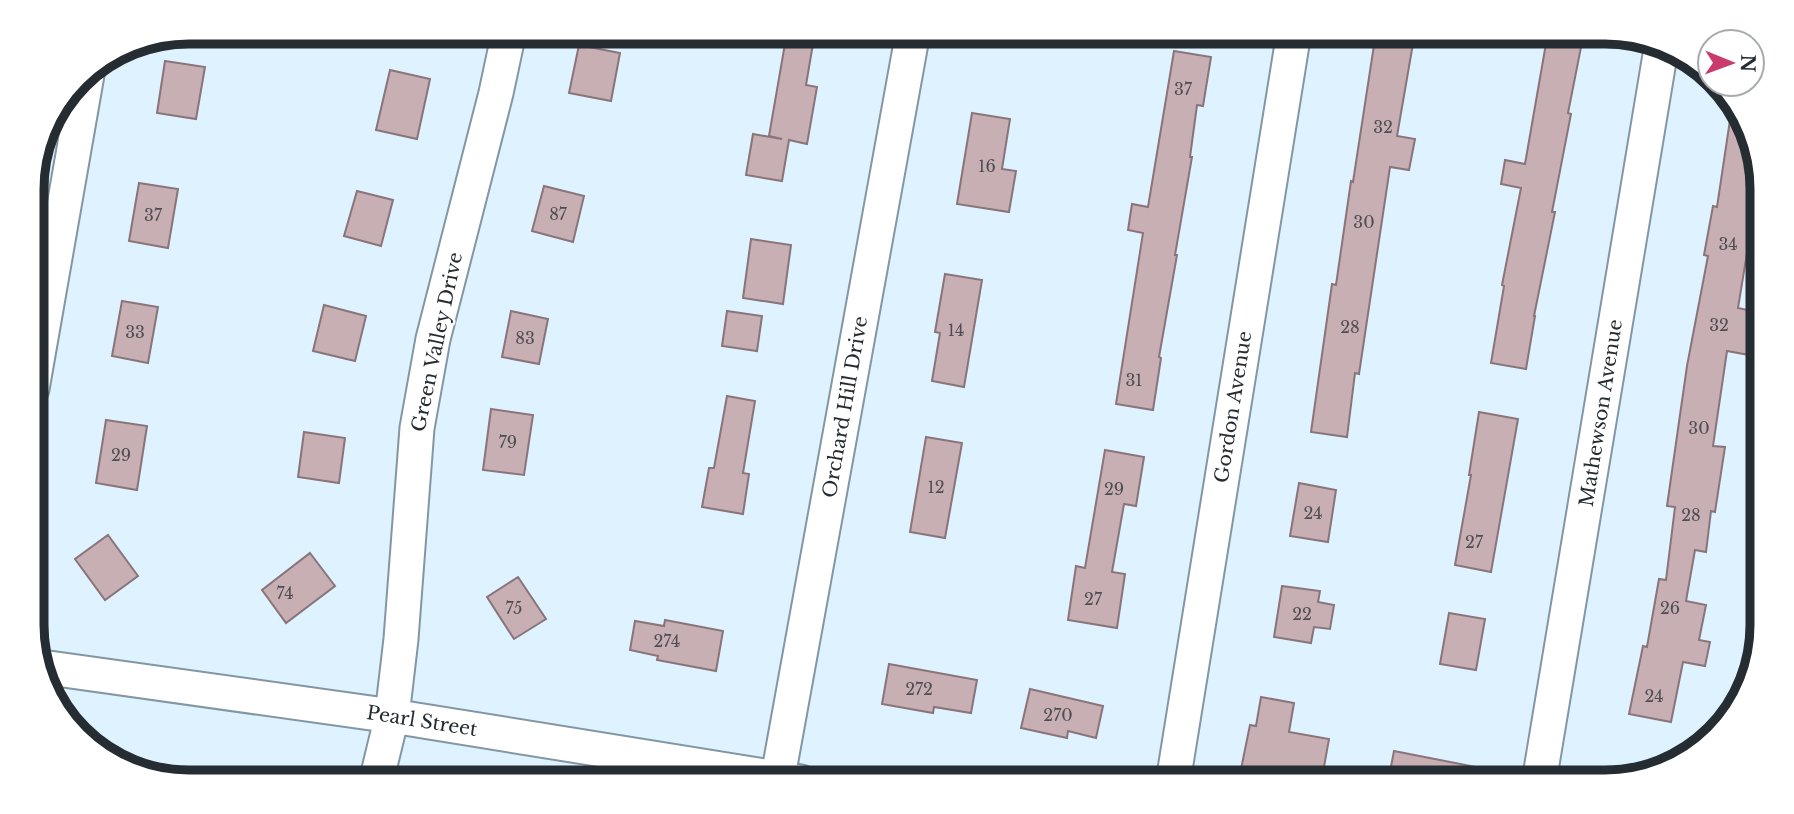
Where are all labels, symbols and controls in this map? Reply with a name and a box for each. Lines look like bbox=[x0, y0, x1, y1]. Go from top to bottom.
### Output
north arrow bbox=[1696, 28, 1766, 98]
text: N bbox=[1736, 54, 1759, 73]
house number: 37 bbox=[1174, 79, 1193, 99]
house number: 32 bbox=[1373, 117, 1393, 137]
house number: 16 bbox=[978, 156, 996, 176]
house number: 87 bbox=[549, 204, 568, 224]
house number: 37 bbox=[144, 205, 163, 225]
house number: 30 bbox=[1353, 212, 1375, 232]
house number: 34 bbox=[1718, 234, 1738, 254]
street label: Green Valley Drive bbox=[407, 250, 467, 434]
street label: Orchard Hill Drive bbox=[818, 314, 872, 500]
house number: 32 bbox=[1709, 315, 1729, 335]
house number: 28 bbox=[1340, 317, 1360, 337]
street label: Mathewson Avenue bbox=[1575, 318, 1627, 508]
house number: 14 bbox=[948, 320, 964, 340]
house number: 33 bbox=[125, 322, 145, 342]
house number: 83 bbox=[515, 328, 535, 348]
street label: Gordon Avenue bbox=[1210, 330, 1256, 484]
house number: 31 bbox=[1126, 370, 1143, 390]
house number: 30 bbox=[1688, 418, 1710, 438]
house number: 79 bbox=[499, 432, 517, 452]
house number: 29 bbox=[111, 445, 131, 465]
house number: 12 bbox=[928, 477, 945, 497]
house number: 29 bbox=[1104, 479, 1124, 499]
house number: 24 bbox=[1303, 503, 1323, 523]
house number: 28 bbox=[1681, 505, 1701, 525]
house number: 27 bbox=[1465, 532, 1484, 552]
house number: 74 bbox=[276, 583, 294, 603]
house number: 27 bbox=[1084, 589, 1103, 609]
house number: 75 bbox=[506, 598, 522, 618]
house number: 26 bbox=[1660, 598, 1680, 618]
house number: 22 bbox=[1292, 604, 1312, 624]
house number: 274 bbox=[654, 631, 680, 651]
house number: 272 bbox=[905, 679, 933, 699]
house number: 24 bbox=[1644, 686, 1664, 706]
street label: Pearl Street bbox=[365, 701, 480, 741]
house number: 270 bbox=[1043, 705, 1073, 725]

